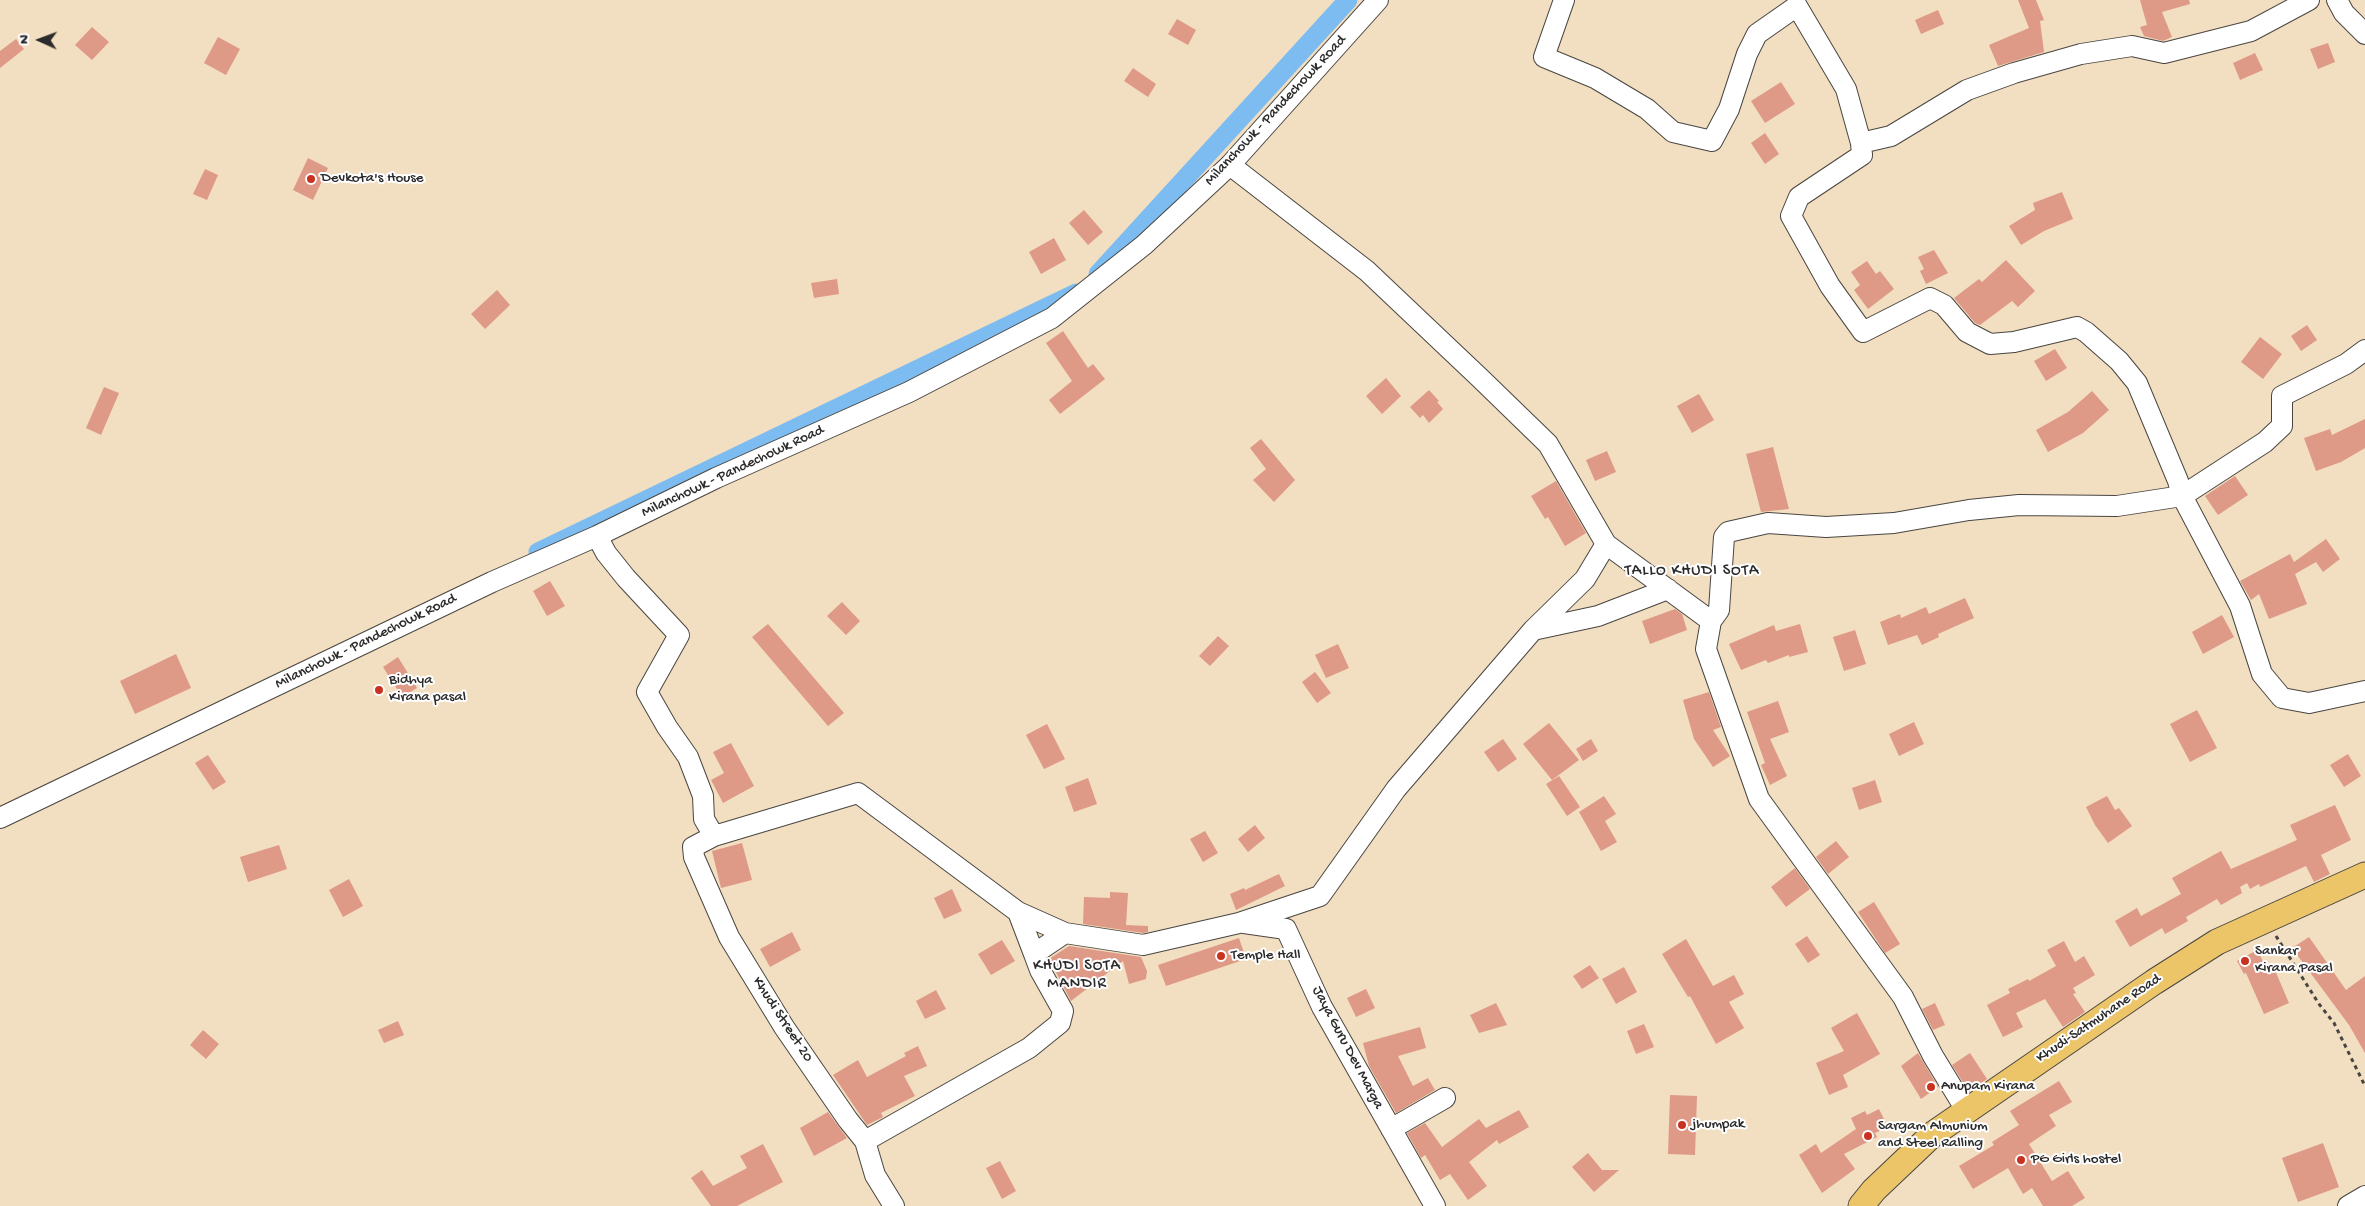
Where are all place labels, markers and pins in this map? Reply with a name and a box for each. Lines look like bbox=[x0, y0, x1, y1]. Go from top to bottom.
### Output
place label: Devkota's House bbox=[321, 170, 424, 188]
marker: Devkota's House bbox=[305, 173, 317, 185]
place label: Bidhya Kirana pasal bbox=[389, 672, 466, 707]
marker: Bidhya Kirana pasal bbox=[373, 684, 385, 696]
place label: Sankar Kirana Pasal bbox=[2255, 943, 2333, 978]
place label: Temple Hall bbox=[1231, 947, 1301, 965]
marker: Temple Hall bbox=[1215, 950, 1227, 962]
marker: Sankar Kirana Pasal bbox=[2239, 955, 2251, 967]
place label: Anupam Kirana bbox=[1941, 1078, 2035, 1096]
marker: Anupam Kirana bbox=[1925, 1081, 1937, 1093]
place label: jhumpak bbox=[1692, 1116, 1745, 1134]
place label: Sargam Almunium and Steel Ralling bbox=[1878, 1118, 1988, 1153]
marker: jhumpak bbox=[1676, 1119, 1688, 1131]
marker: Sargam Almunium and Steel Ralling bbox=[1862, 1130, 1874, 1142]
place label: PG Girls hostel bbox=[2031, 1151, 2121, 1169]
marker: PG Girls hostel bbox=[2015, 1154, 2027, 1166]

